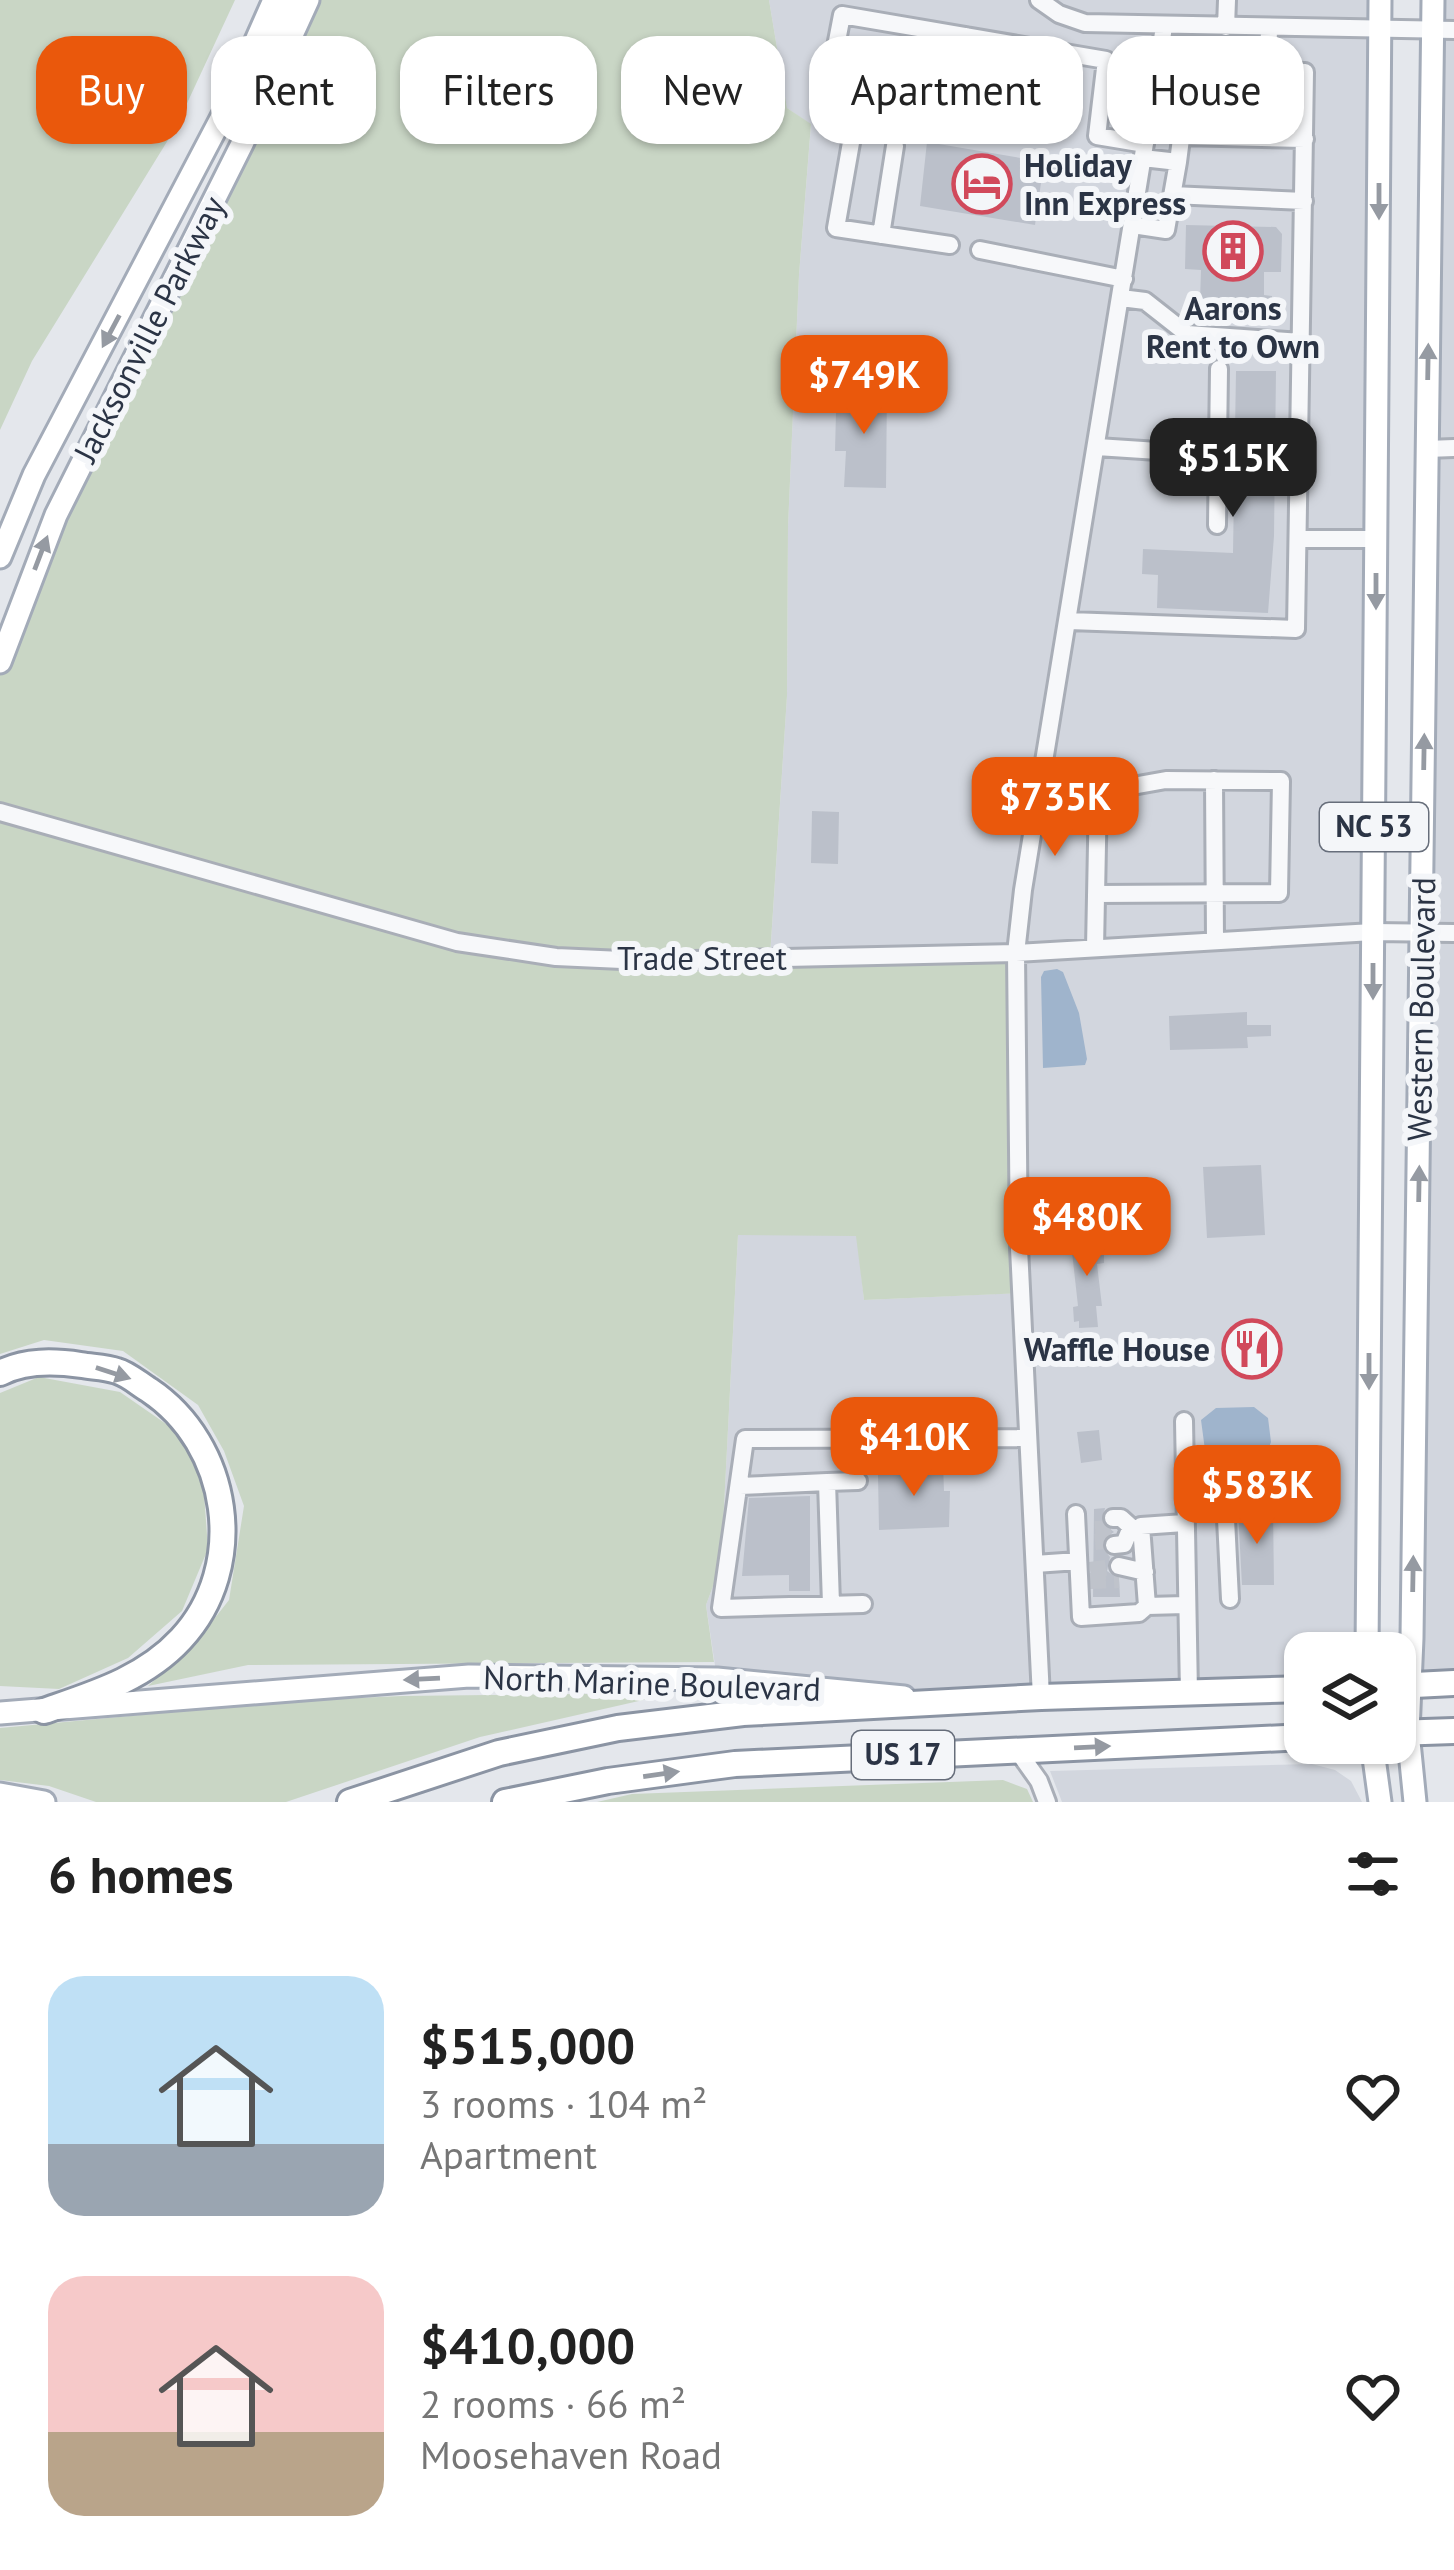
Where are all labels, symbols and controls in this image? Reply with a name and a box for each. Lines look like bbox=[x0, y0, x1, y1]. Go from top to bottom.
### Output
chip: Buy bbox=[36, 36, 187, 144]
chip: Rent bbox=[211, 36, 376, 144]
chip: Filters bbox=[400, 36, 597, 144]
chip: New bbox=[621, 36, 785, 144]
chip: Apartment bbox=[809, 36, 1083, 144]
chip: House bbox=[1107, 36, 1304, 144]
place label: Holiday Inn Express bbox=[1024, 143, 1186, 224]
hotel icon: Holiday Inn Express bbox=[951, 153, 1013, 215]
one-way arrow bbox=[1369, 183, 1388, 221]
street label: Jacksonville Parkway bbox=[62, 188, 234, 471]
building icon: Aarons Rent to Own bbox=[1202, 220, 1264, 282]
place label: Aarons Rent to Own bbox=[1146, 286, 1320, 367]
one-way arrow bbox=[101, 313, 122, 348]
pin: $749K bbox=[780, 335, 948, 437]
one-way arrow bbox=[1419, 342, 1438, 380]
text: $749K bbox=[808, 348, 920, 399]
pin: $515K bbox=[1149, 418, 1317, 520]
text: $515K bbox=[1177, 431, 1289, 482]
one-way arrow bbox=[33, 535, 52, 571]
one-way arrow bbox=[1366, 573, 1385, 611]
one-way arrow bbox=[1414, 732, 1434, 770]
pin: $735K bbox=[971, 757, 1139, 859]
text: $735K bbox=[999, 770, 1111, 821]
road number: NC 53 bbox=[1320, 803, 1428, 851]
street label: Western Boulevard bbox=[1397, 877, 1444, 1141]
street label: Trade Street bbox=[617, 936, 787, 979]
one-way arrow bbox=[1363, 963, 1382, 1001]
one-way arrow bbox=[1409, 1164, 1428, 1202]
pin: $480K bbox=[1003, 1177, 1171, 1279]
text: $480K bbox=[1031, 1190, 1143, 1241]
restaurant icon: Waffle House bbox=[1221, 1318, 1283, 1380]
place label: Waffle House bbox=[1024, 1327, 1210, 1370]
one-way arrow bbox=[1360, 1353, 1379, 1391]
one-way arrow bbox=[96, 1365, 132, 1384]
pin: $410K bbox=[830, 1397, 998, 1499]
text: $410K bbox=[858, 1410, 970, 1461]
pin: $583K bbox=[1173, 1445, 1341, 1547]
text: $583K bbox=[1201, 1458, 1313, 1509]
one-way arrow bbox=[1404, 1554, 1423, 1592]
map controls bbox=[1284, 1632, 1416, 1764]
button: layers bbox=[1284, 1632, 1416, 1764]
street label: North Marine Boulevard bbox=[482, 1655, 822, 1710]
one-way arrow bbox=[402, 1670, 440, 1689]
road number: US 17 bbox=[852, 1731, 954, 1779]
one-way arrow bbox=[1074, 1737, 1112, 1756]
one-way arrow bbox=[643, 1764, 680, 1783]
text: 6 homes bbox=[48, 1841, 234, 1907]
icon: filters bbox=[1340, 1841, 1406, 1907]
text: $515,000 bbox=[420, 2012, 635, 2078]
icon: home bbox=[144, 2024, 288, 2168]
icon: heart bbox=[1340, 2063, 1406, 2129]
text: 3 rooms · 104 m² bbox=[420, 2078, 707, 2129]
text: Apartment bbox=[420, 2129, 597, 2180]
text: $410,000 bbox=[420, 2312, 635, 2378]
icon: home bbox=[144, 2324, 288, 2468]
icon: heart bbox=[1340, 2363, 1406, 2429]
text: 2 rooms · 66 m² bbox=[420, 2378, 686, 2429]
text: Moosehaven Road bbox=[420, 2429, 722, 2480]

